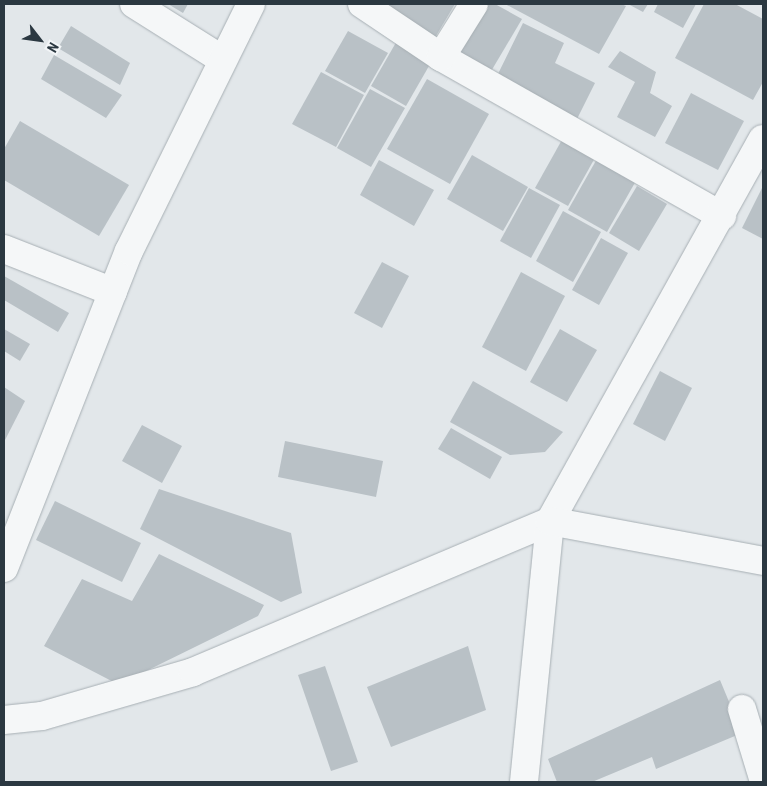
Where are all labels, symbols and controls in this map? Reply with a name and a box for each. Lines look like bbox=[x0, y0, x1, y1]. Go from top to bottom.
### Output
north arrow bbox=[15, 15, 65, 65]
text: N bbox=[44, 40, 62, 55]

